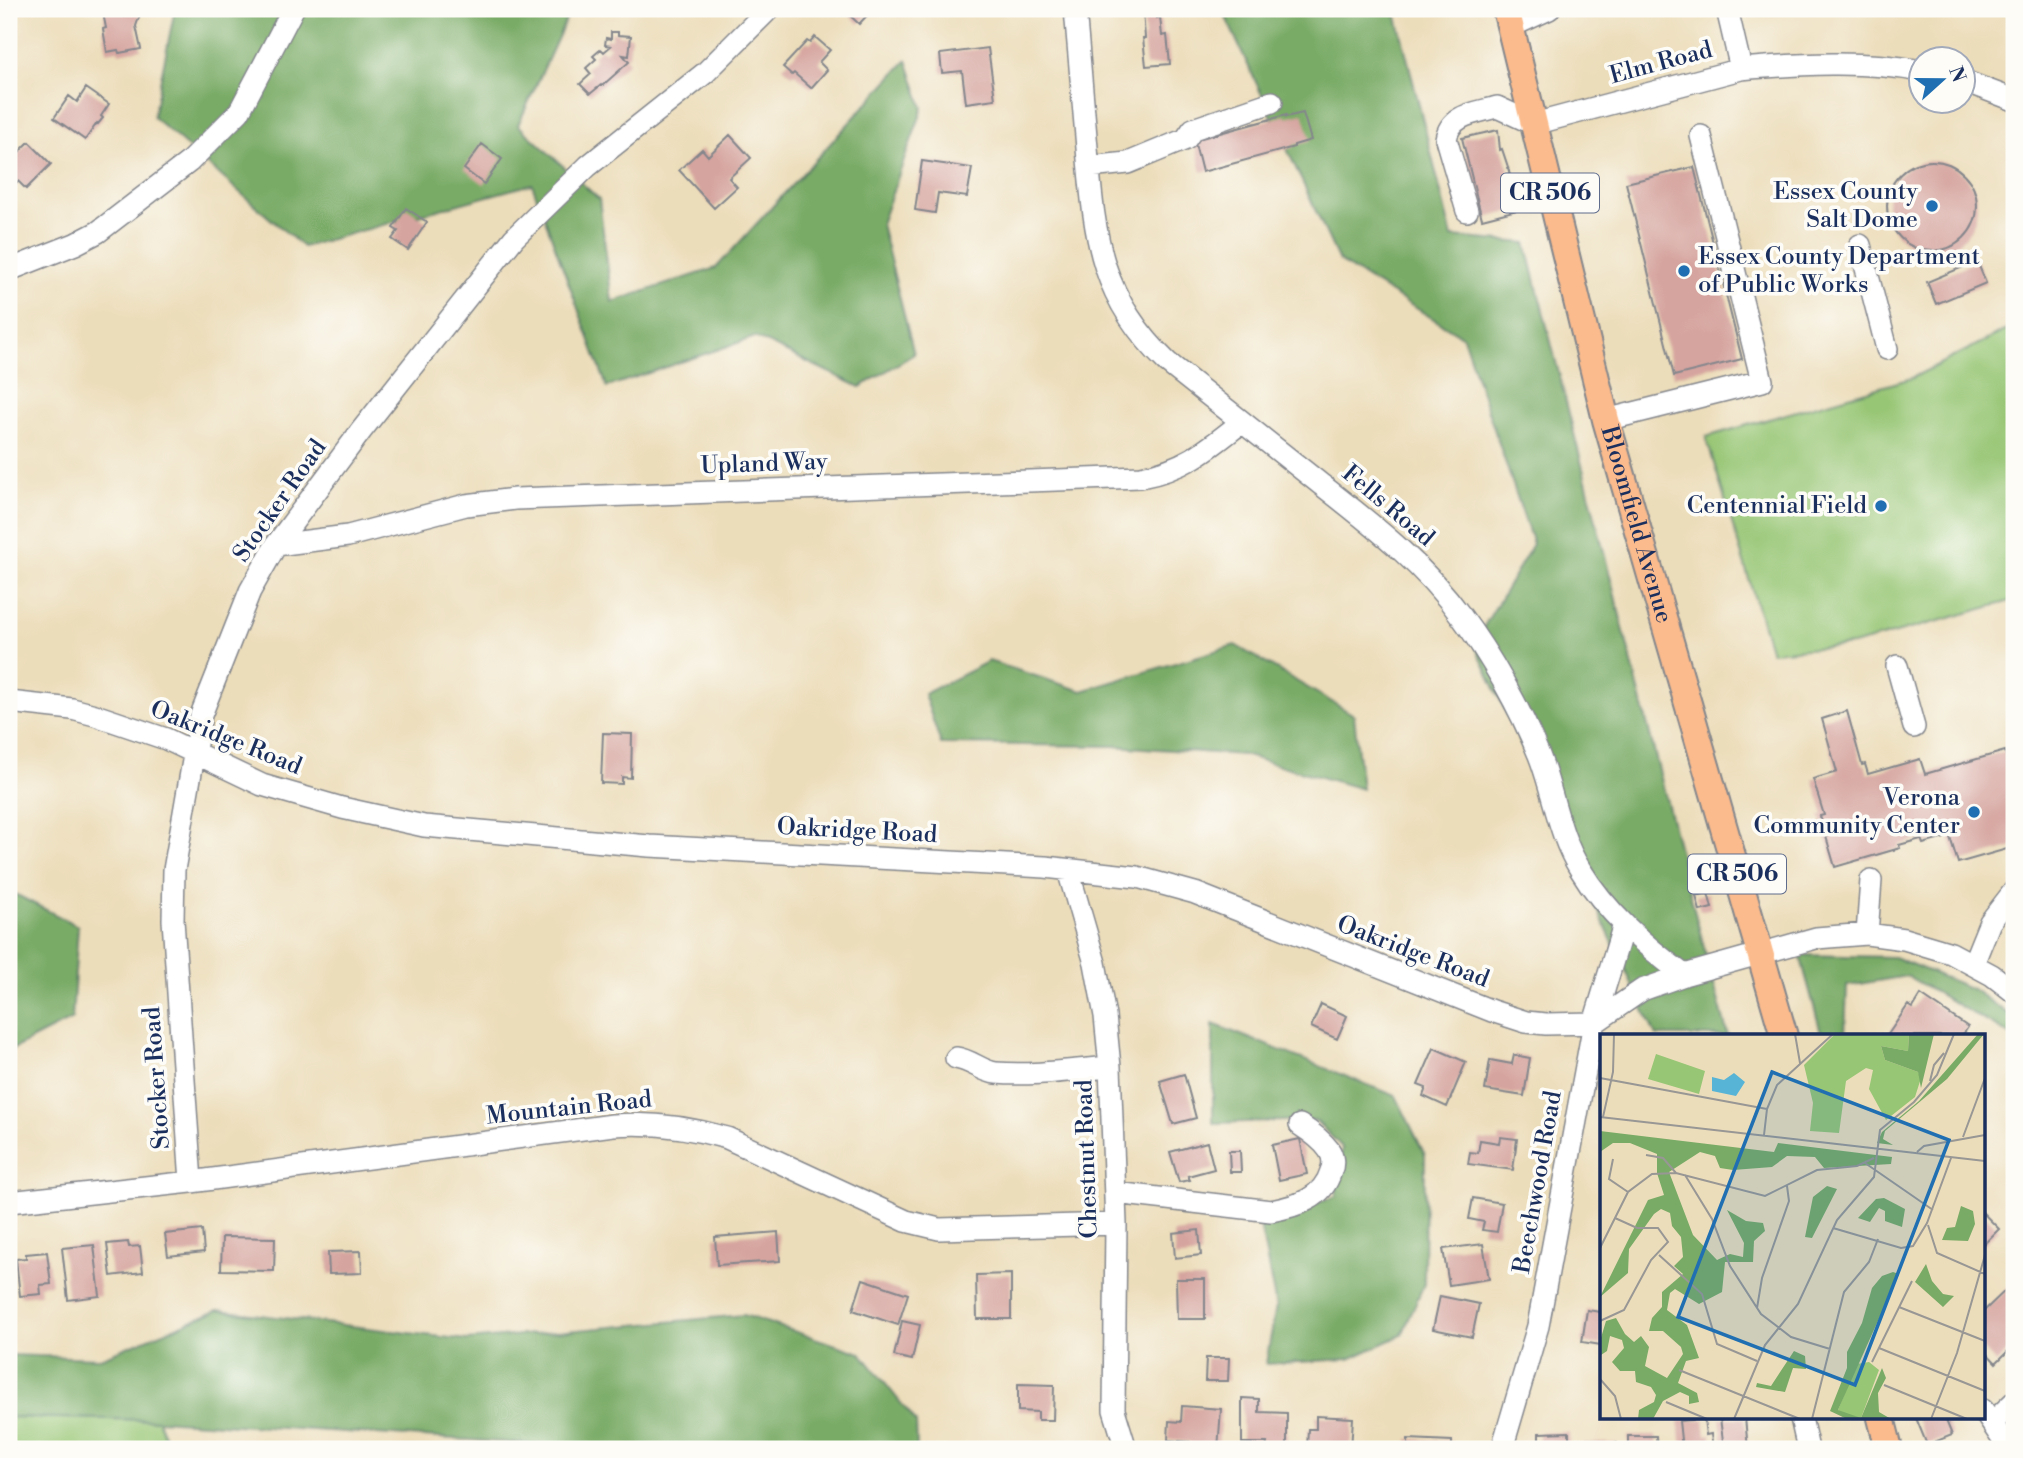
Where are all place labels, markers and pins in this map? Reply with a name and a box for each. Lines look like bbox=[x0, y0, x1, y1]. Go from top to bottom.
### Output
place label: Essex County Salt Dome bbox=[1773, 177, 1918, 235]
marker: Essex County Salt Dome bbox=[1924, 198, 1940, 214]
place label: Essex County Department of Public Works bbox=[1698, 242, 1981, 300]
marker: Essex County Department of Public Works bbox=[1676, 263, 1692, 279]
place label: Centennial Field bbox=[1687, 491, 1867, 521]
marker: Centennial Field bbox=[1873, 498, 1889, 514]
place label: Verona Community Center bbox=[1754, 783, 1961, 841]
marker: Verona Community Center bbox=[1966, 804, 1982, 820]

